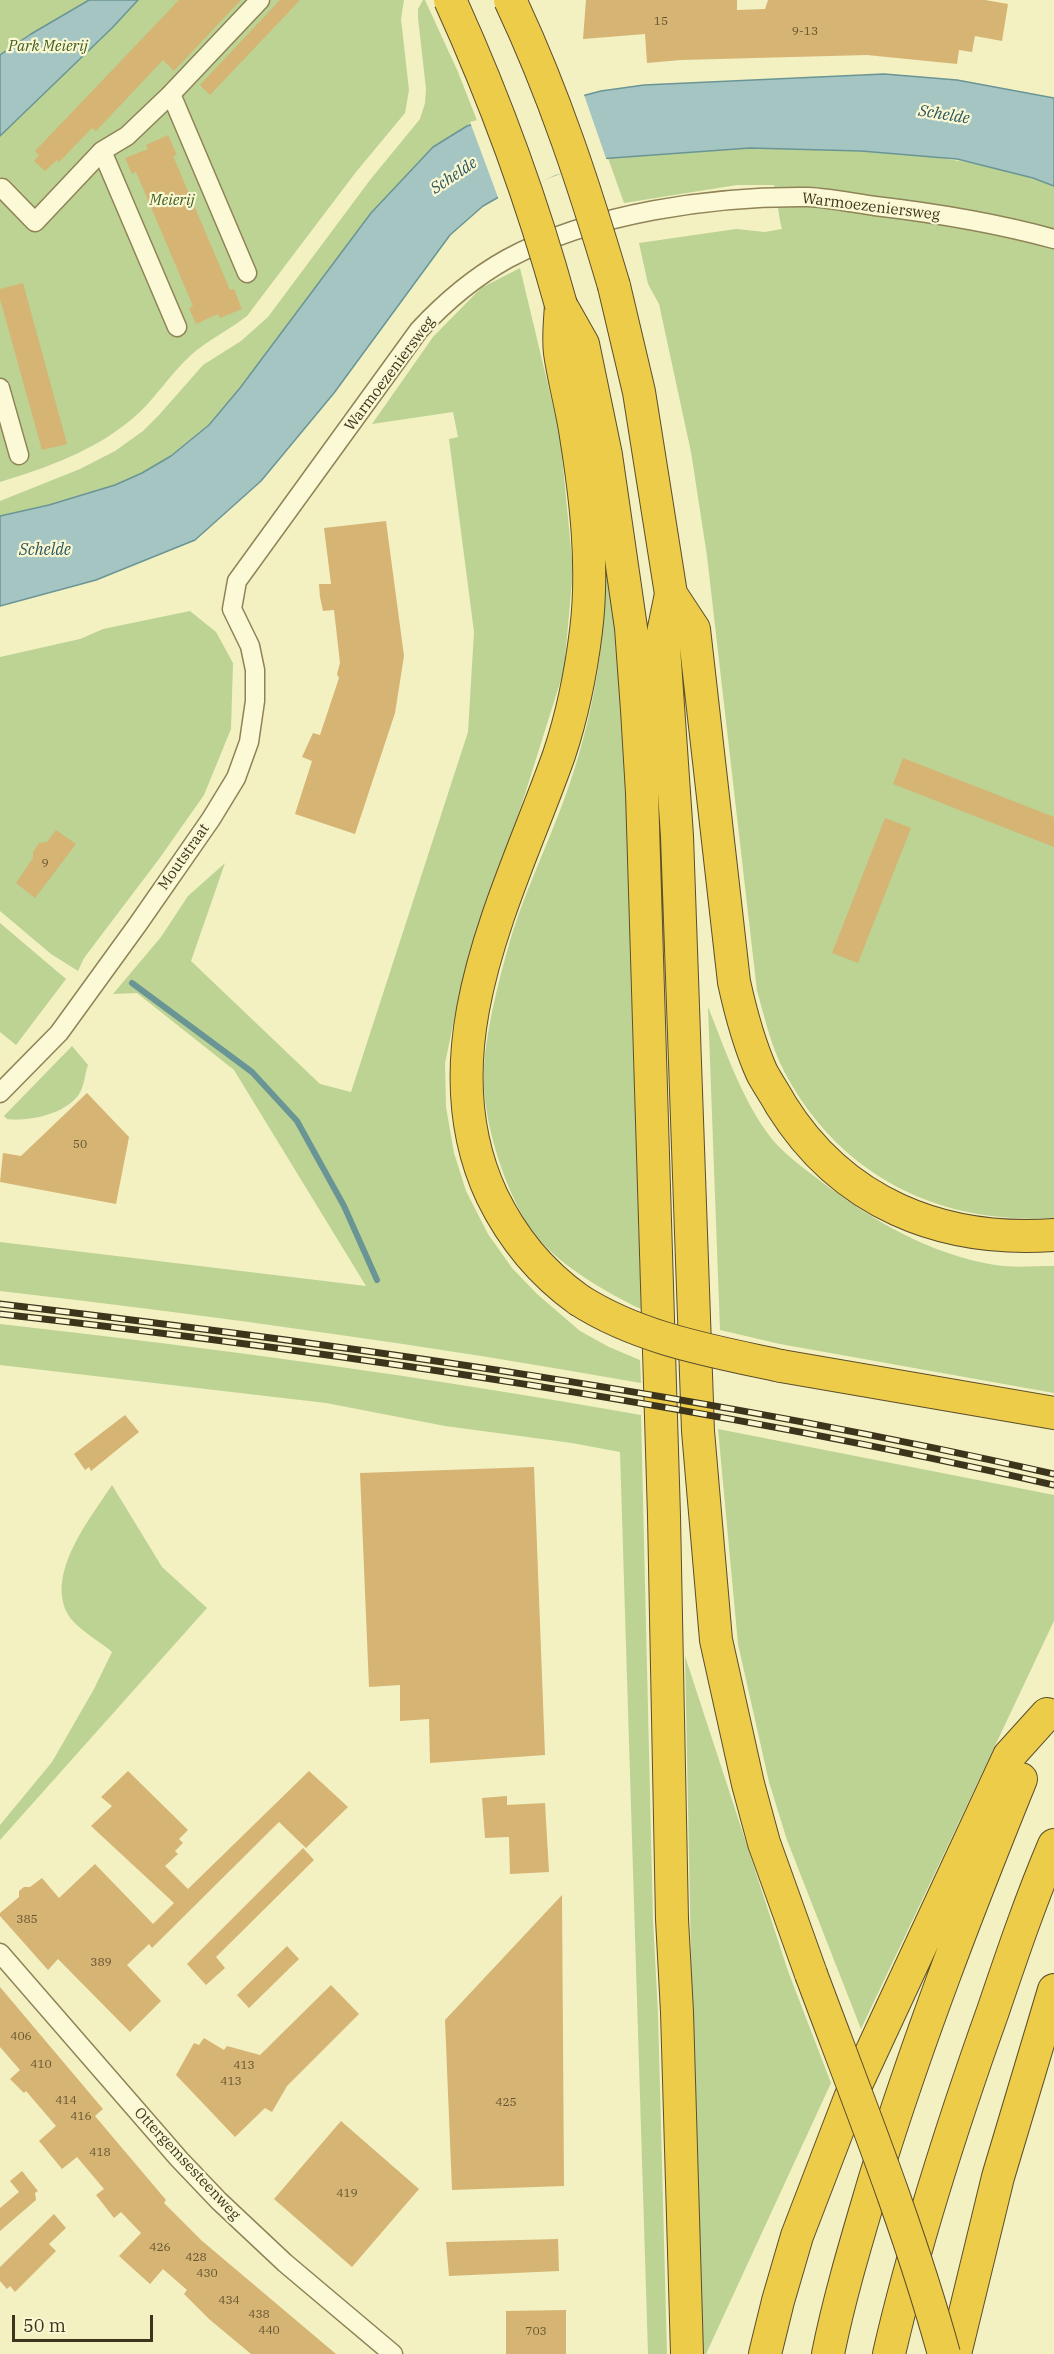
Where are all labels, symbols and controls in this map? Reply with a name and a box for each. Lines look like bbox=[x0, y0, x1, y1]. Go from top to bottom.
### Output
house number: 15 bbox=[654, 15, 668, 29]
house number: 9-13 bbox=[792, 25, 818, 39]
park label: Park Meierij bbox=[8, 38, 88, 56]
water label: Schelde bbox=[917, 101, 971, 129]
water label: Schelde bbox=[427, 154, 481, 198]
street label: Warmoezeniersweg bbox=[801, 190, 941, 224]
park label: Meierij bbox=[150, 192, 194, 210]
street label: Warmoezeniersweg bbox=[341, 313, 439, 435]
water label: Schelde bbox=[19, 540, 71, 560]
street label: Moutstraat bbox=[155, 820, 213, 894]
house number: 9 bbox=[41, 857, 49, 871]
house number: 50 bbox=[73, 1138, 87, 1152]
house number: 385 bbox=[16, 1913, 38, 1927]
house number: 389 bbox=[90, 1956, 112, 1970]
house number: 406 bbox=[10, 2030, 32, 2044]
house number: 410 bbox=[30, 2058, 52, 2072]
house number: 413 bbox=[233, 2059, 255, 2073]
house number: 413 bbox=[220, 2075, 242, 2089]
house number: 414 bbox=[55, 2094, 77, 2108]
house number: 425 bbox=[495, 2096, 517, 2110]
street label: Ottergemsesteenweg bbox=[130, 2104, 244, 2224]
house number: 416 bbox=[70, 2110, 92, 2124]
house number: 418 bbox=[89, 2146, 111, 2160]
house number: 419 bbox=[336, 2187, 358, 2201]
house number: 426 bbox=[149, 2241, 171, 2255]
house number: 428 bbox=[185, 2251, 207, 2265]
house number: 430 bbox=[196, 2267, 218, 2281]
house number: 434 bbox=[218, 2294, 240, 2308]
scale bar bbox=[15, 2303, 156, 2341]
house number: 438 bbox=[248, 2308, 270, 2322]
text: 50 m bbox=[23, 2314, 66, 2337]
house number: 440 bbox=[258, 2324, 280, 2338]
house number: 703 bbox=[525, 2325, 547, 2339]

